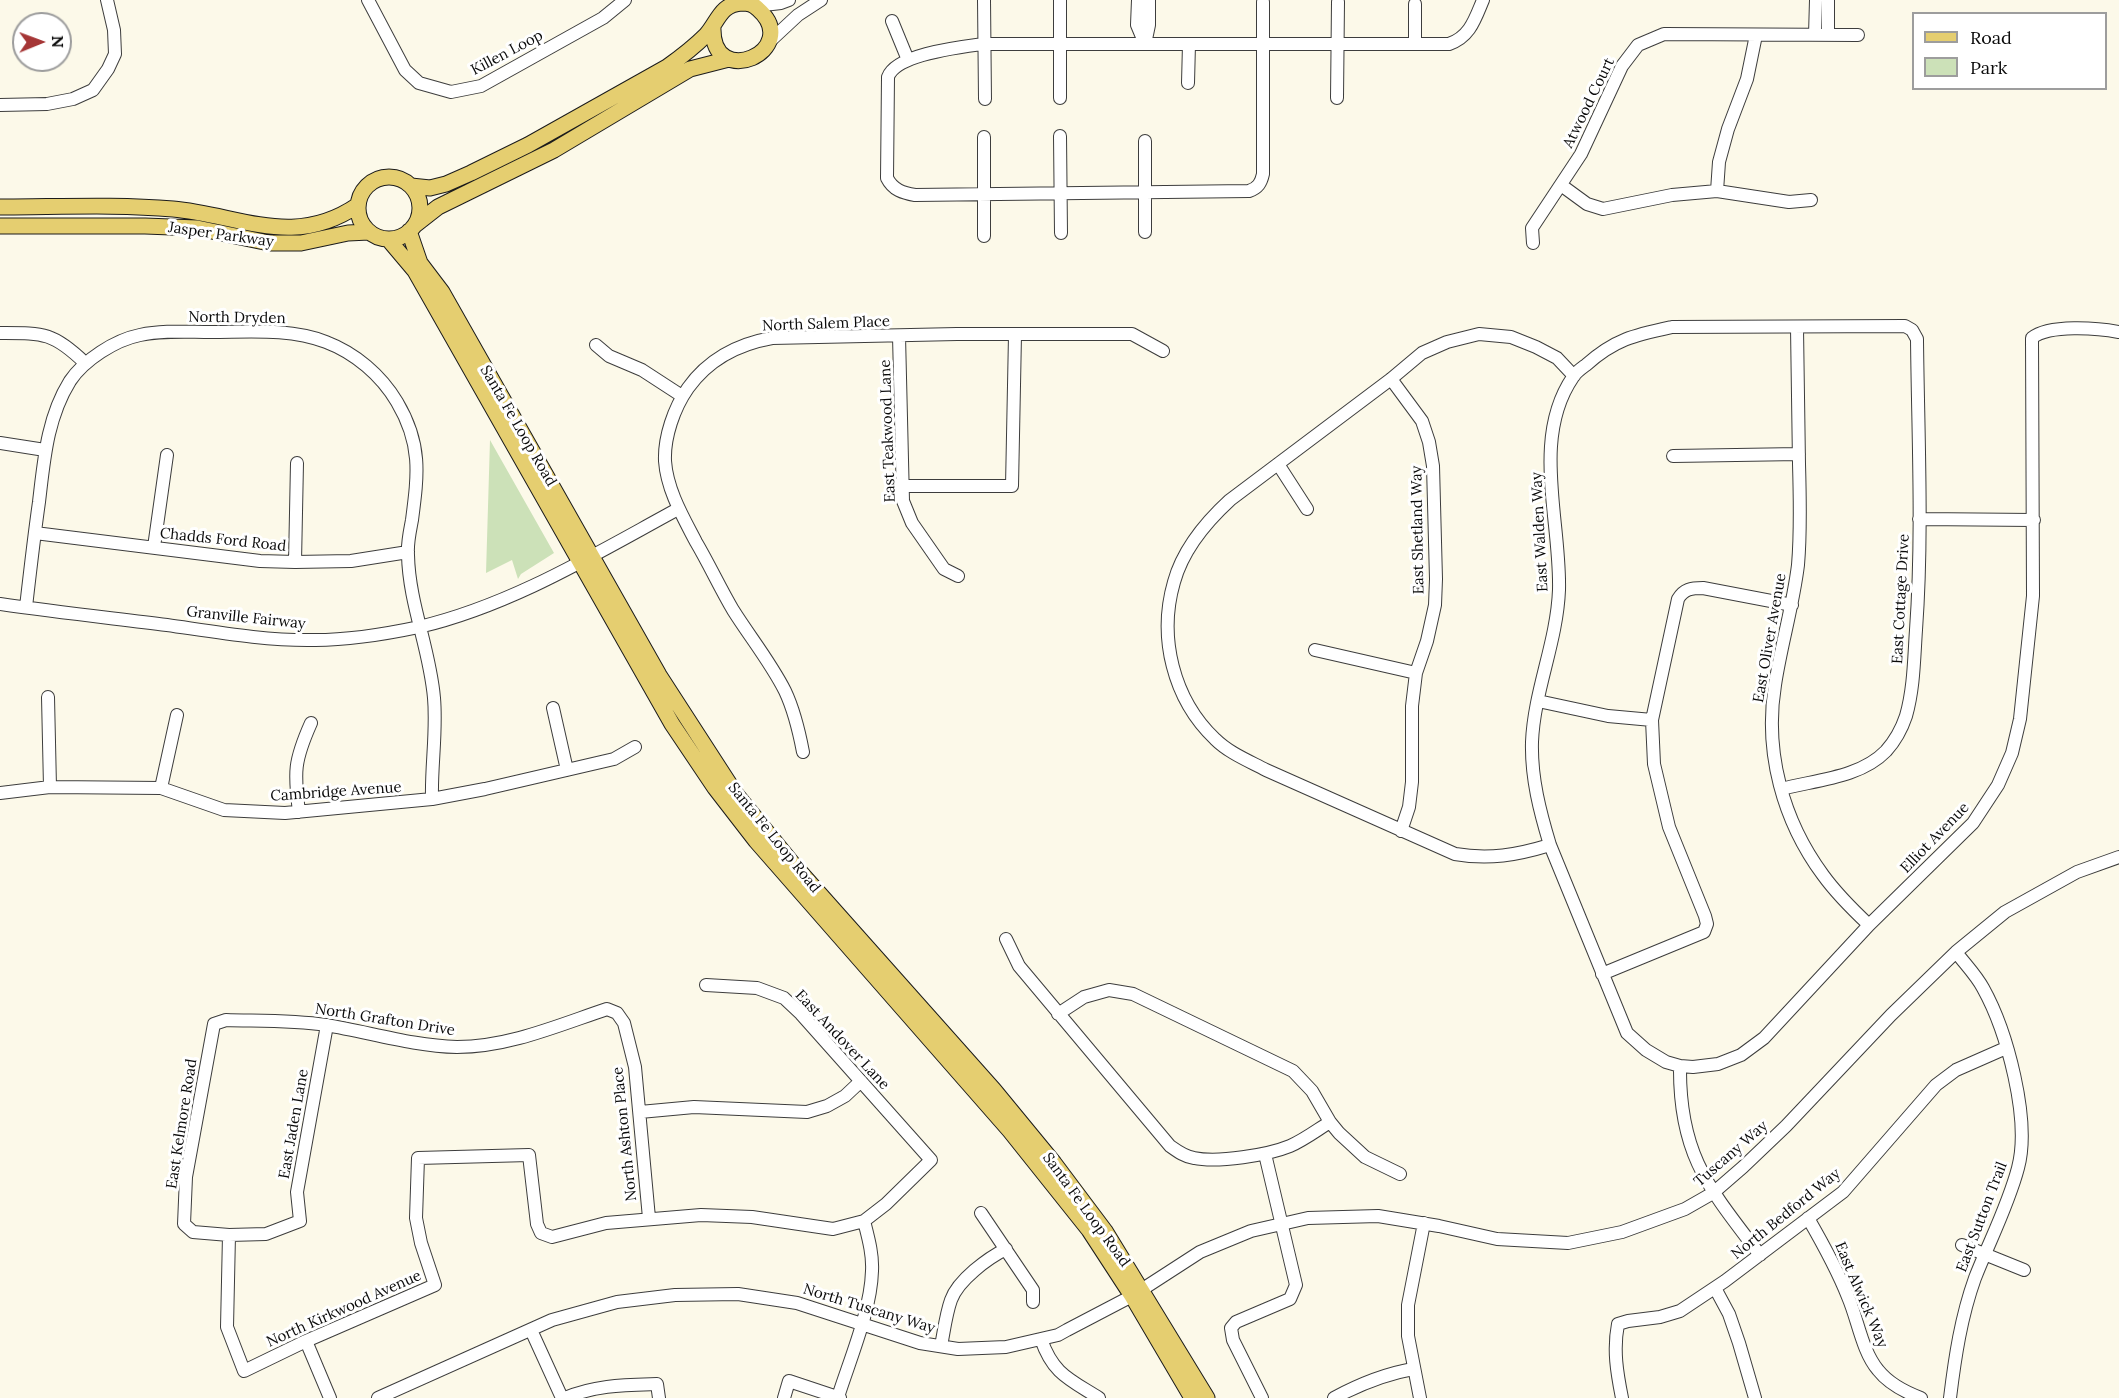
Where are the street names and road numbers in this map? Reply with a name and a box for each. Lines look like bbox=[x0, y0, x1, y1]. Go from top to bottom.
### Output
street label: Killen Loop bbox=[468, 27, 546, 79]
street label: Atwood Court bbox=[1559, 55, 1619, 151]
street label: Jasper Parkway bbox=[167, 219, 275, 251]
street label: North Dryden bbox=[188, 308, 286, 328]
street label: North Salem Place bbox=[762, 313, 890, 335]
street label: East Teakwood Lane bbox=[877, 359, 899, 503]
street label: Santa Fe Loop Road bbox=[476, 362, 560, 490]
street label: East Shetland Way bbox=[1408, 465, 1428, 595]
street label: East Walden Way bbox=[1528, 472, 1552, 592]
street label: Chadds Ford Road bbox=[159, 524, 287, 556]
street label: East Cottage Drive bbox=[1889, 533, 1913, 665]
street label: East Oliver Avenue bbox=[1750, 572, 1790, 704]
street label: Granville Fairway bbox=[185, 603, 307, 633]
street label: Cambridge Avenue bbox=[270, 778, 402, 806]
street label: Santa Fe Loop Road bbox=[724, 779, 824, 897]
street label: Elliot Avenue bbox=[1897, 799, 1973, 877]
street label: East Andover Lane bbox=[791, 986, 893, 1094]
street label: North Grafton Drive bbox=[314, 1000, 456, 1040]
street label: East Kelmore Road bbox=[163, 1058, 201, 1190]
street label: North Ashton Place bbox=[609, 1066, 641, 1202]
street label: East Jaden Lane bbox=[275, 1068, 313, 1180]
street label: Tuscany Way bbox=[1690, 1117, 1772, 1191]
street label: Santa Fe Loop Road bbox=[1039, 1149, 1133, 1271]
street label: East Sutton Trail bbox=[1953, 1159, 2011, 1275]
street label: North Bedford Way bbox=[1728, 1165, 1844, 1263]
street label: East Alwick Way bbox=[1831, 1239, 1891, 1351]
street label: North Kirkwood Avenue bbox=[264, 1267, 424, 1351]
street label: North Tuscany Way bbox=[801, 1280, 937, 1338]

